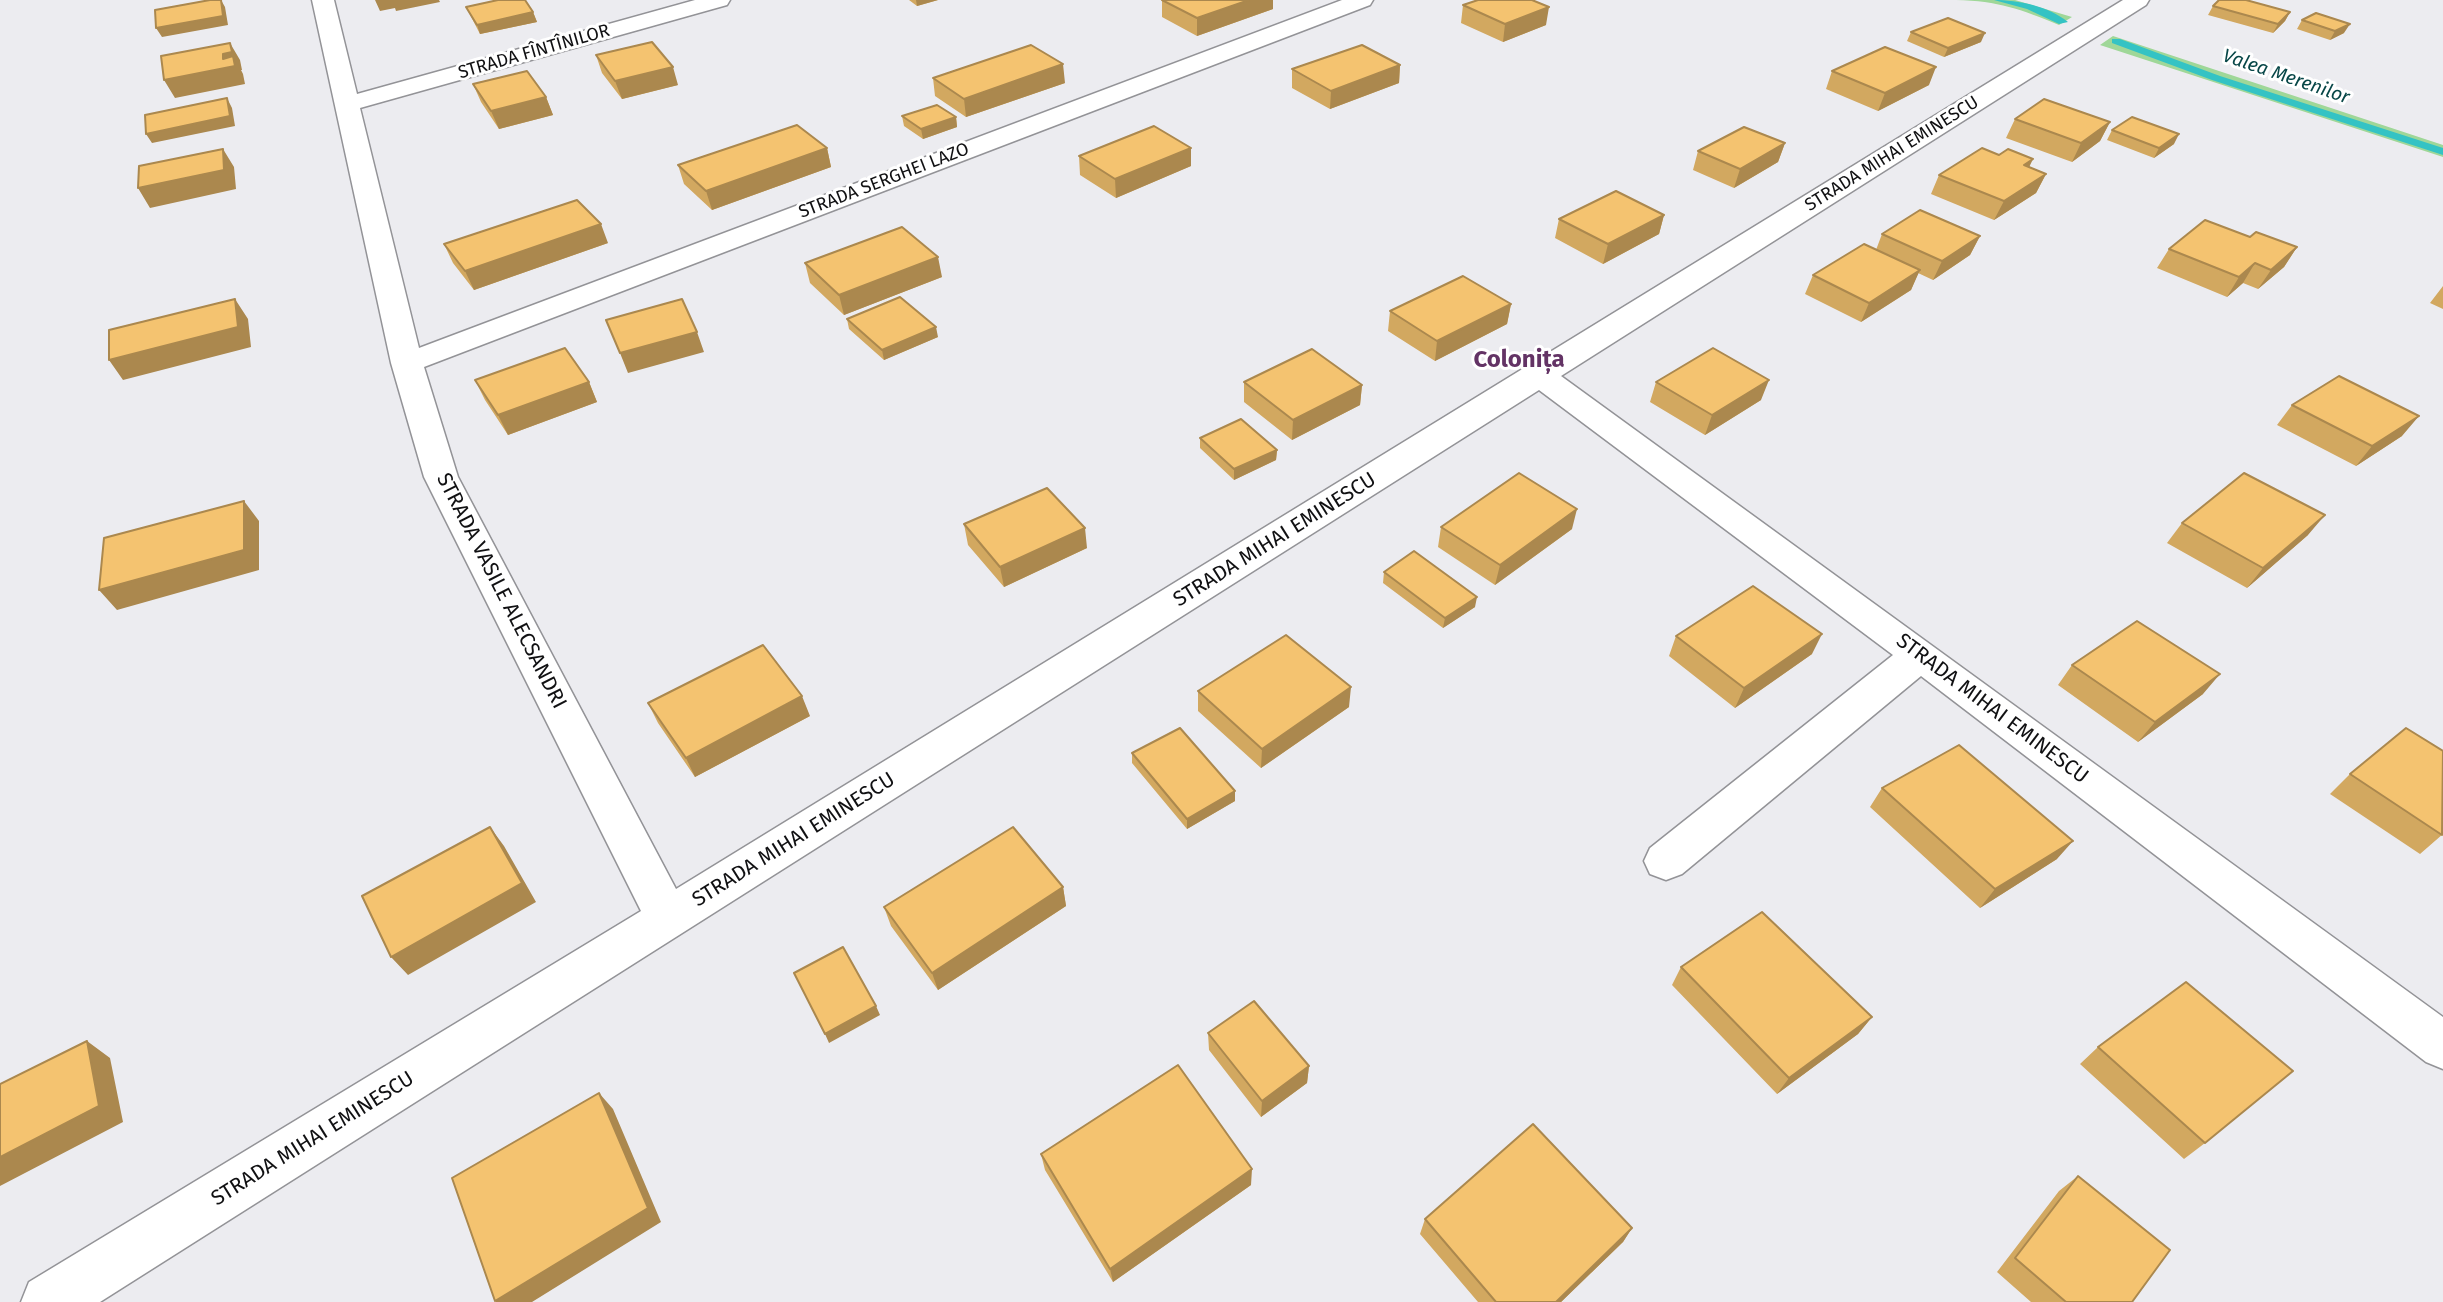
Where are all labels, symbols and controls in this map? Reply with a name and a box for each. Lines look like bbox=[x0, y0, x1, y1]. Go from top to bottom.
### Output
street label: STRADA FÎNTÎNILOR bbox=[456, 20, 612, 84]
water label: Valea Merenilor bbox=[2220, 45, 2352, 109]
street label: STRADA MIHAI EMINESCU bbox=[1801, 92, 1983, 216]
street label: STRADA SERGHEI LAZO bbox=[796, 139, 972, 223]
district label: Colonița bbox=[1473, 346, 1565, 374]
street label: STRADA MIHAI EMINESCU bbox=[1169, 467, 1381, 613]
street label: STRADA VASILE ALECSANDRI bbox=[431, 469, 571, 713]
street label: STRADA MIHAI EMINESCU bbox=[1891, 628, 2093, 790]
street label: STRADA MIHAI EMINESCU bbox=[688, 767, 900, 913]
street label: STRADA MIHAI EMINESCU bbox=[207, 1066, 419, 1212]

